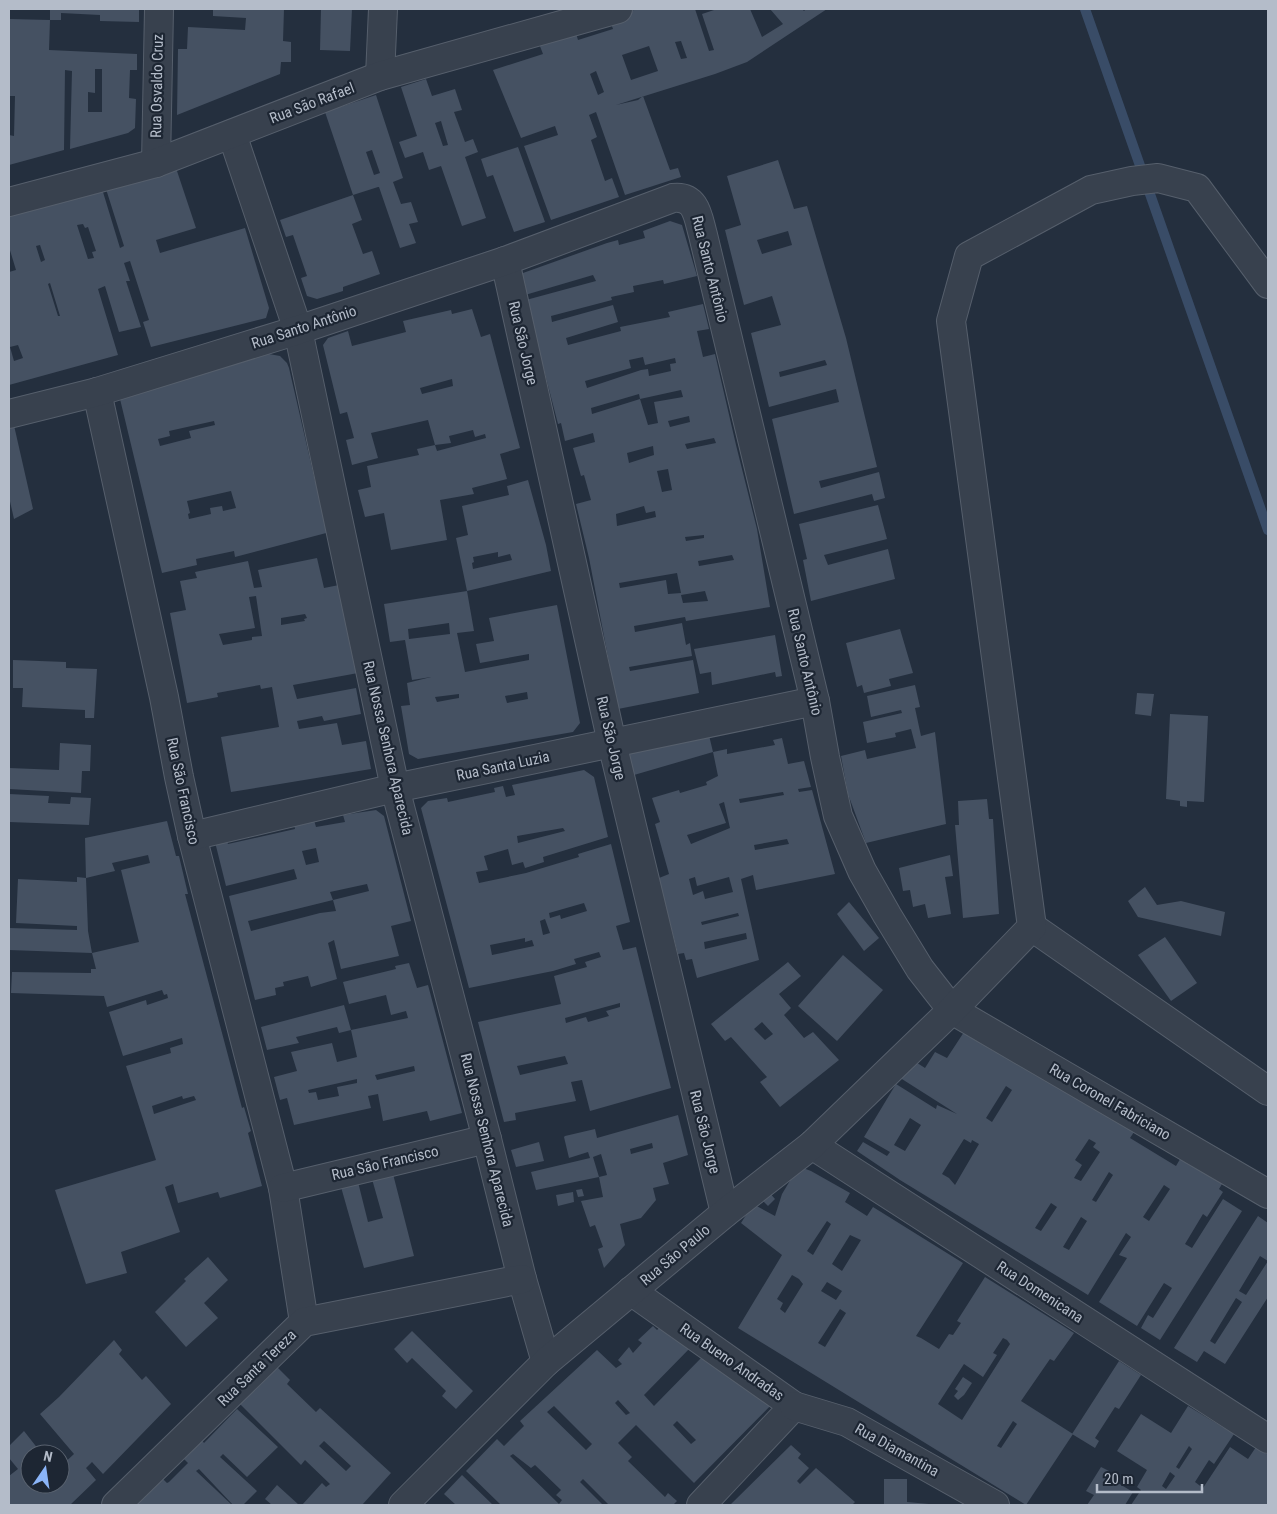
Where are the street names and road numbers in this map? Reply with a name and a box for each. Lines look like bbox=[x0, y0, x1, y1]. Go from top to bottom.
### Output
street label: Rua Osvaldo Cruz bbox=[147, 34, 167, 138]
street label: Rua São Rafael bbox=[267, 79, 357, 127]
street label: Rua Santo Antônio bbox=[688, 214, 732, 324]
street label: Rua São Jorge bbox=[505, 299, 541, 387]
street label: Rua Santo Antônio bbox=[249, 302, 359, 352]
street label: Rua Santo Antônio bbox=[784, 607, 826, 717]
street label: Rua Nossa Senhora Aparecida bbox=[359, 659, 417, 837]
street label: Rua São Jorge bbox=[593, 694, 629, 782]
street label: Rua São Francisco bbox=[163, 736, 203, 846]
street label: Rua Santa Luzia bbox=[455, 747, 551, 785]
street label: Rua Nossa Senhora Aparecida bbox=[457, 1051, 517, 1229]
street label: Rua Coronel Fabriciano bbox=[1046, 1060, 1174, 1144]
street label: Rua São Jorge bbox=[686, 1088, 724, 1176]
street label: Rua São Francisco bbox=[330, 1142, 440, 1184]
street label: Rua São Paulo bbox=[636, 1221, 714, 1289]
street label: Rua Domenicana bbox=[993, 1257, 1087, 1327]
street label: Rua Bueno Andradas bbox=[677, 1319, 788, 1405]
street label: Rua Santa Tereza bbox=[214, 1326, 300, 1410]
street label: Rua Diamantina bbox=[852, 1420, 942, 1480]

